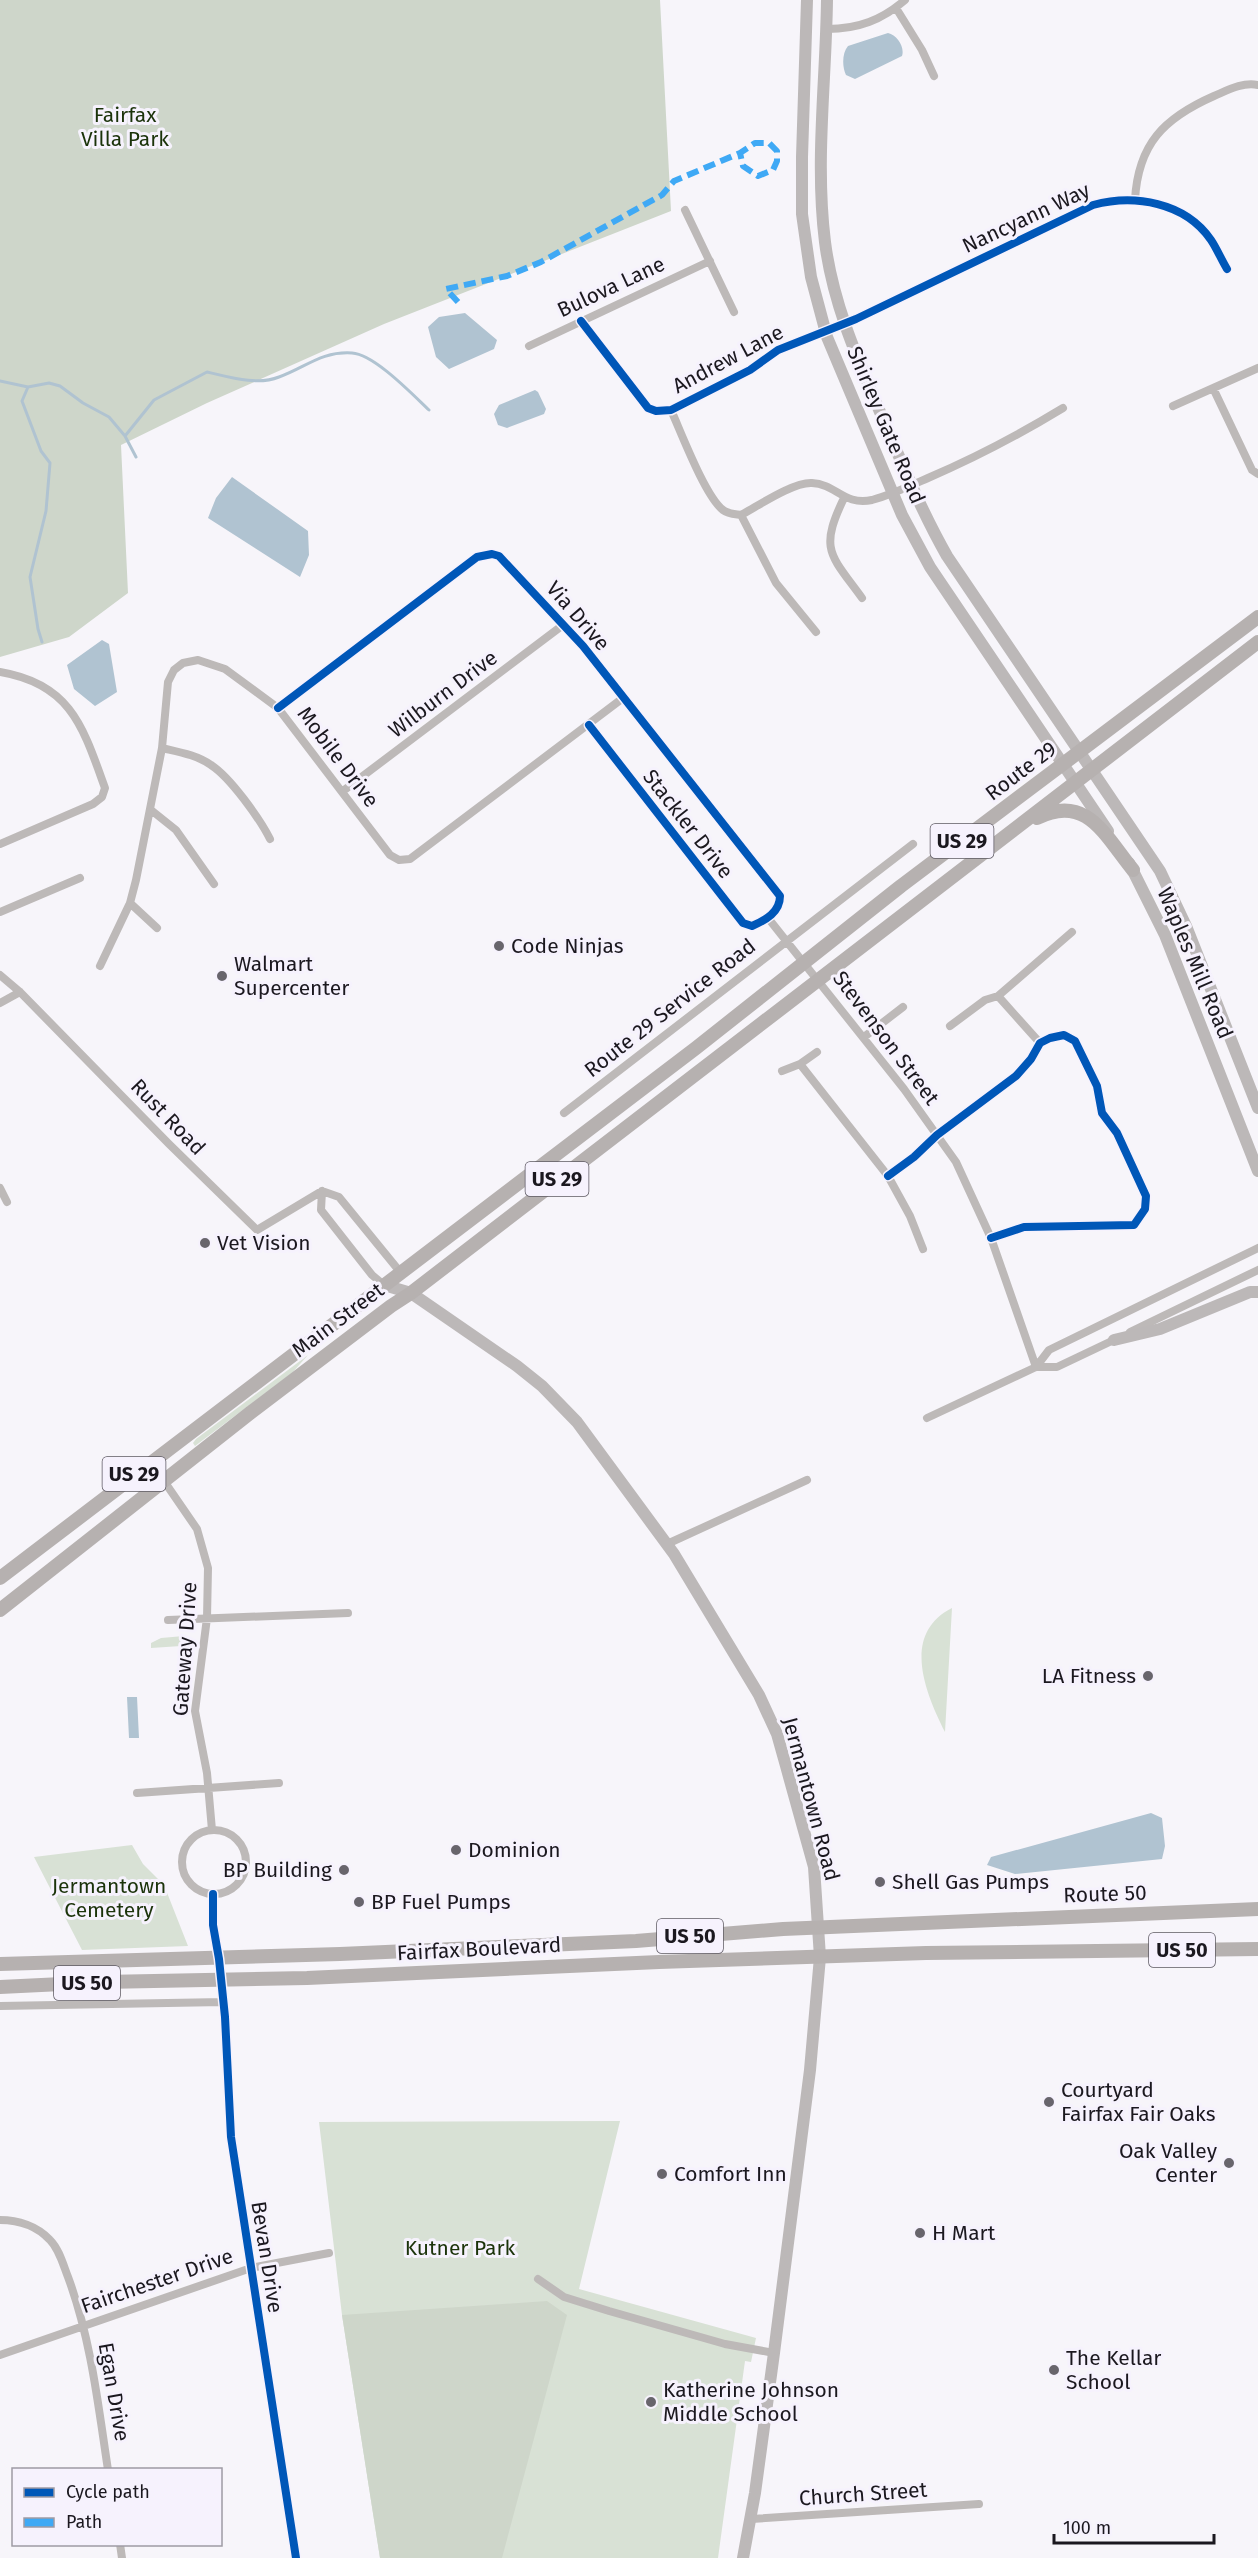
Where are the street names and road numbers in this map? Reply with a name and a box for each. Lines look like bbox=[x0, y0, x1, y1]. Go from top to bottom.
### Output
street label: Nancyann Way bbox=[958, 177, 1095, 259]
street label: Bulova Lane bbox=[553, 251, 669, 323]
street label: Andrew Lane bbox=[668, 319, 788, 399]
street label: Shirley Gate Road bbox=[841, 342, 931, 508]
street label: Via Drive bbox=[541, 576, 615, 656]
street label: Wilburn Drive bbox=[384, 645, 502, 743]
street label: Mobile Drive bbox=[292, 702, 384, 812]
street label: Route 29 bbox=[980, 736, 1062, 806]
street label: Stackler Drive bbox=[637, 764, 739, 884]
road number: US 29 bbox=[930, 824, 994, 858]
street label: Waples Mill Road bbox=[1151, 883, 1239, 1043]
street label: Route 29 Service Road bbox=[579, 933, 761, 1083]
street label: Stevenson Street bbox=[827, 966, 945, 1110]
street label: Rust Road bbox=[125, 1073, 211, 1161]
road number: US 29 bbox=[526, 1162, 588, 1196]
street label: Main Street bbox=[287, 1277, 389, 1363]
road number: US 29 bbox=[102, 1457, 166, 1491]
street label: Gateway Drive bbox=[167, 1581, 203, 1717]
street label: Jermantown Road bbox=[777, 1714, 845, 1884]
street label: Route 50 bbox=[1063, 1880, 1147, 1908]
road number: US 50 bbox=[657, 1919, 723, 1953]
street label: Fairfax Boulevard bbox=[396, 1932, 562, 1966]
road number: US 50 bbox=[1149, 1933, 1215, 1967]
road number: US 50 bbox=[54, 1966, 120, 2000]
street label: Bevan Drive bbox=[245, 2199, 289, 2315]
street label: Fairchester Drive bbox=[78, 2243, 236, 2319]
street label: Egan Drive bbox=[93, 2341, 135, 2443]
street label: Church Street bbox=[798, 2477, 928, 2511]

